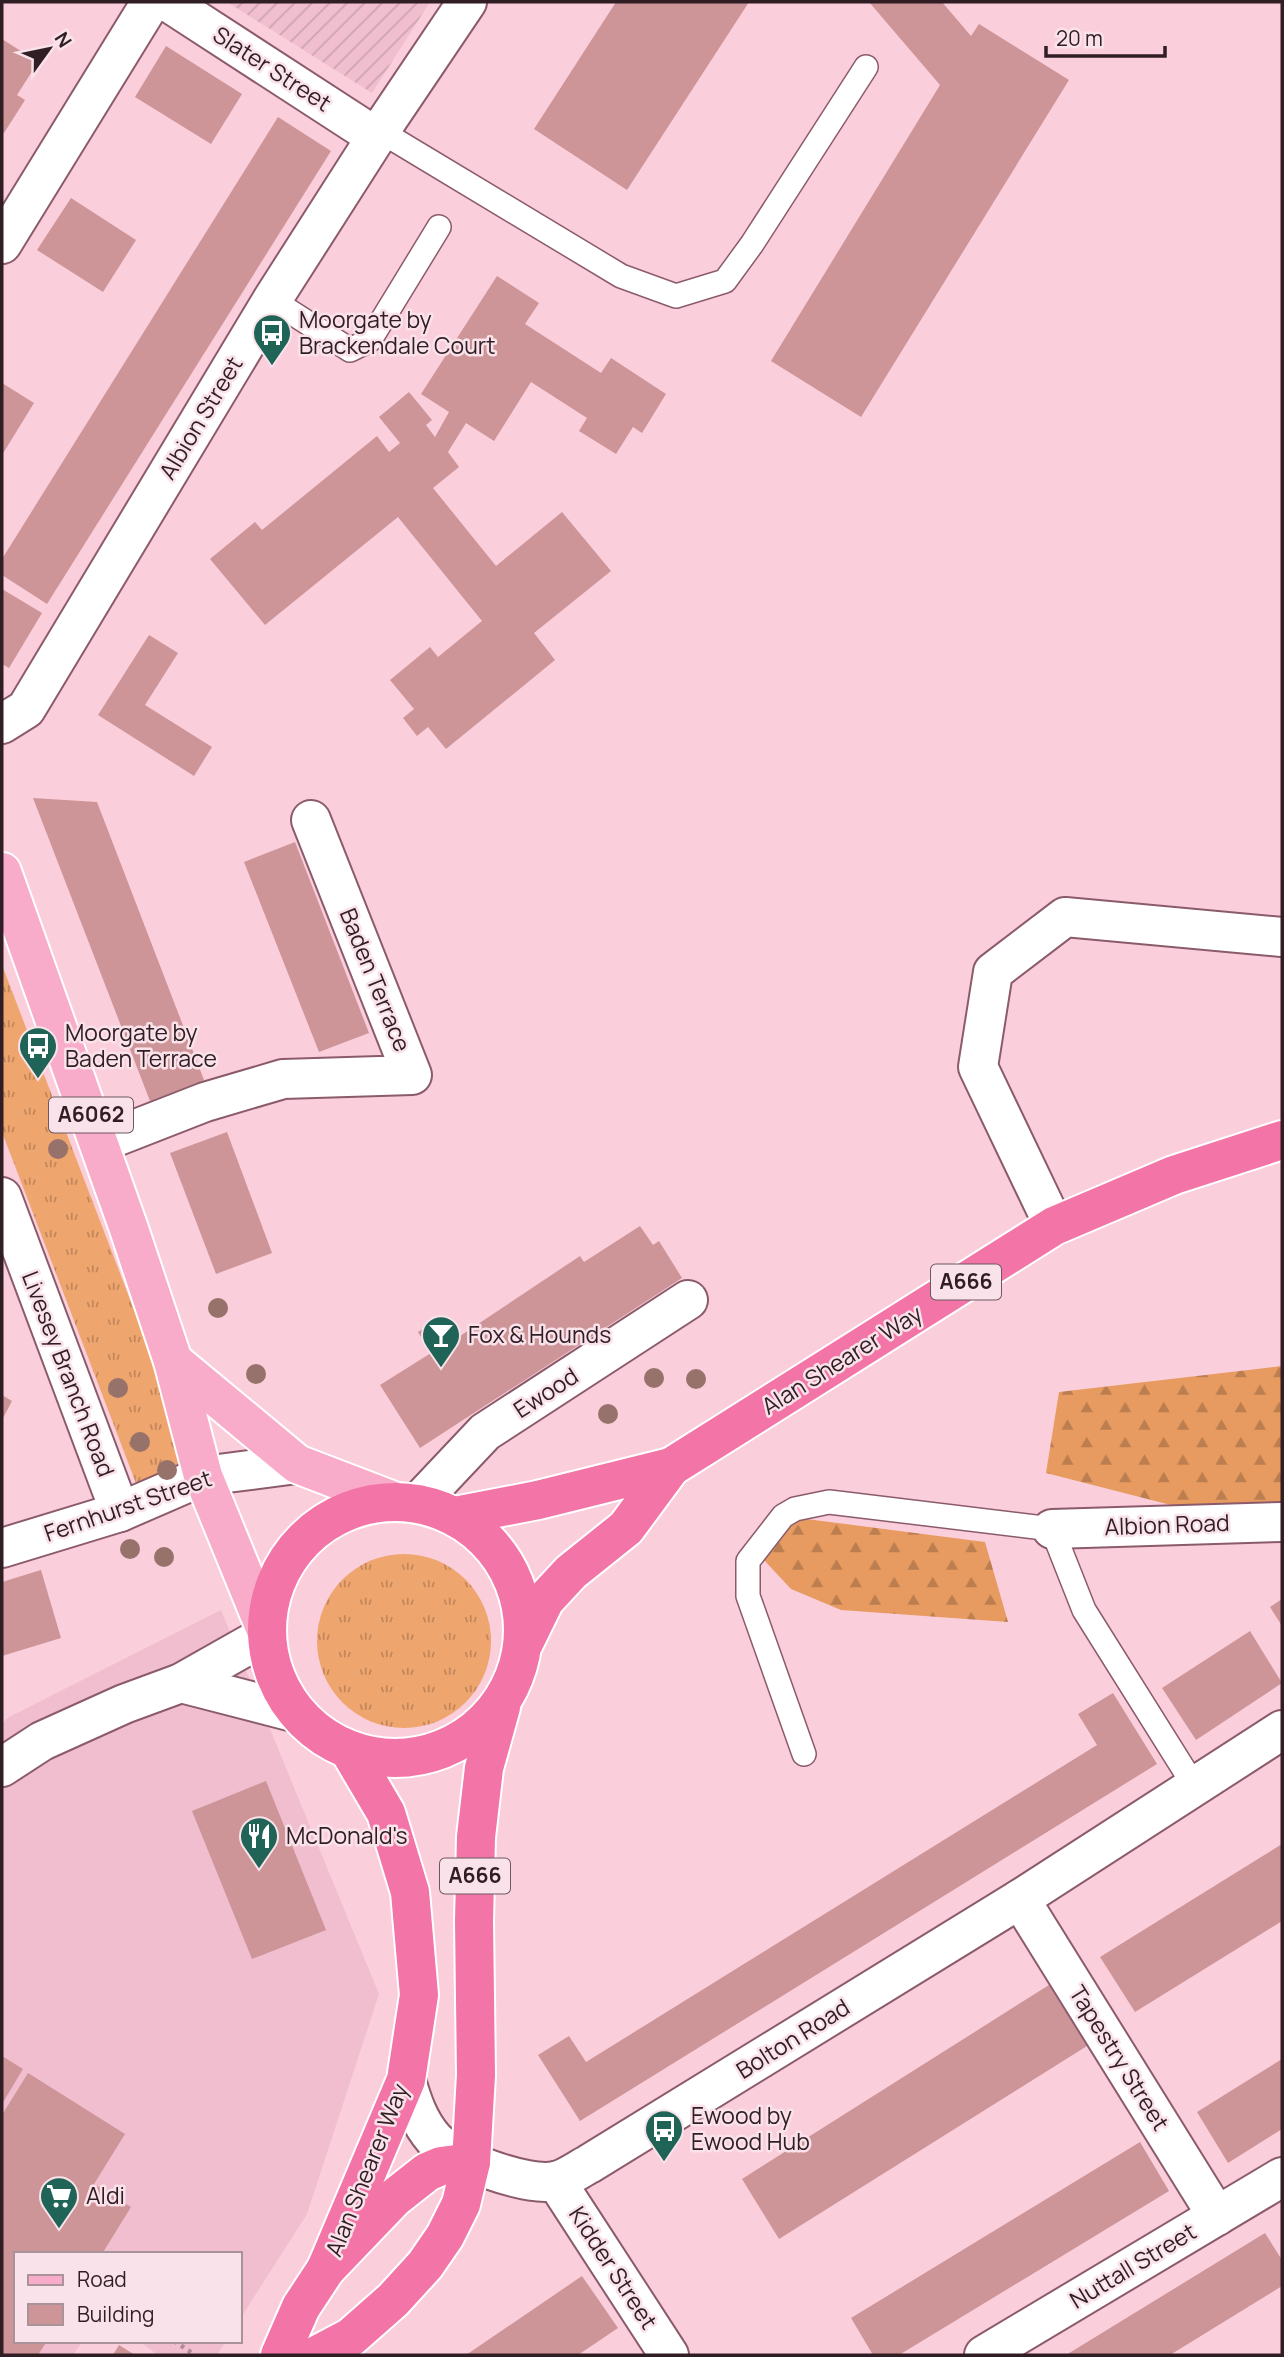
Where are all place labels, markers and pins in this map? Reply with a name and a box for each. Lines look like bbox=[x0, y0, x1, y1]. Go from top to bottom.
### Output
place label: Moorgate by Brackendale Court bbox=[299, 303, 495, 361]
bus stop icon: Moorgate by Brackendale Court bbox=[251, 312, 293, 367]
place label: Moorgate by Baden Terrace bbox=[65, 1016, 217, 1074]
bus stop icon: Moorgate by Baden Terrace bbox=[17, 1025, 59, 1080]
bar icon: Fox & Hounds bbox=[420, 1314, 462, 1369]
place label: Fox & Hounds bbox=[468, 1318, 611, 1350]
restaurant icon: McDonald's bbox=[238, 1815, 280, 1870]
place label: McDonald's bbox=[286, 1819, 408, 1851]
place label: Ewood by Ewood Hub bbox=[691, 2099, 810, 2157]
bus stop icon: Ewood by Ewood Hub bbox=[643, 2108, 685, 2163]
supermarket icon: Aldi bbox=[38, 2175, 80, 2230]
place label: Aldi bbox=[86, 2179, 125, 2211]

